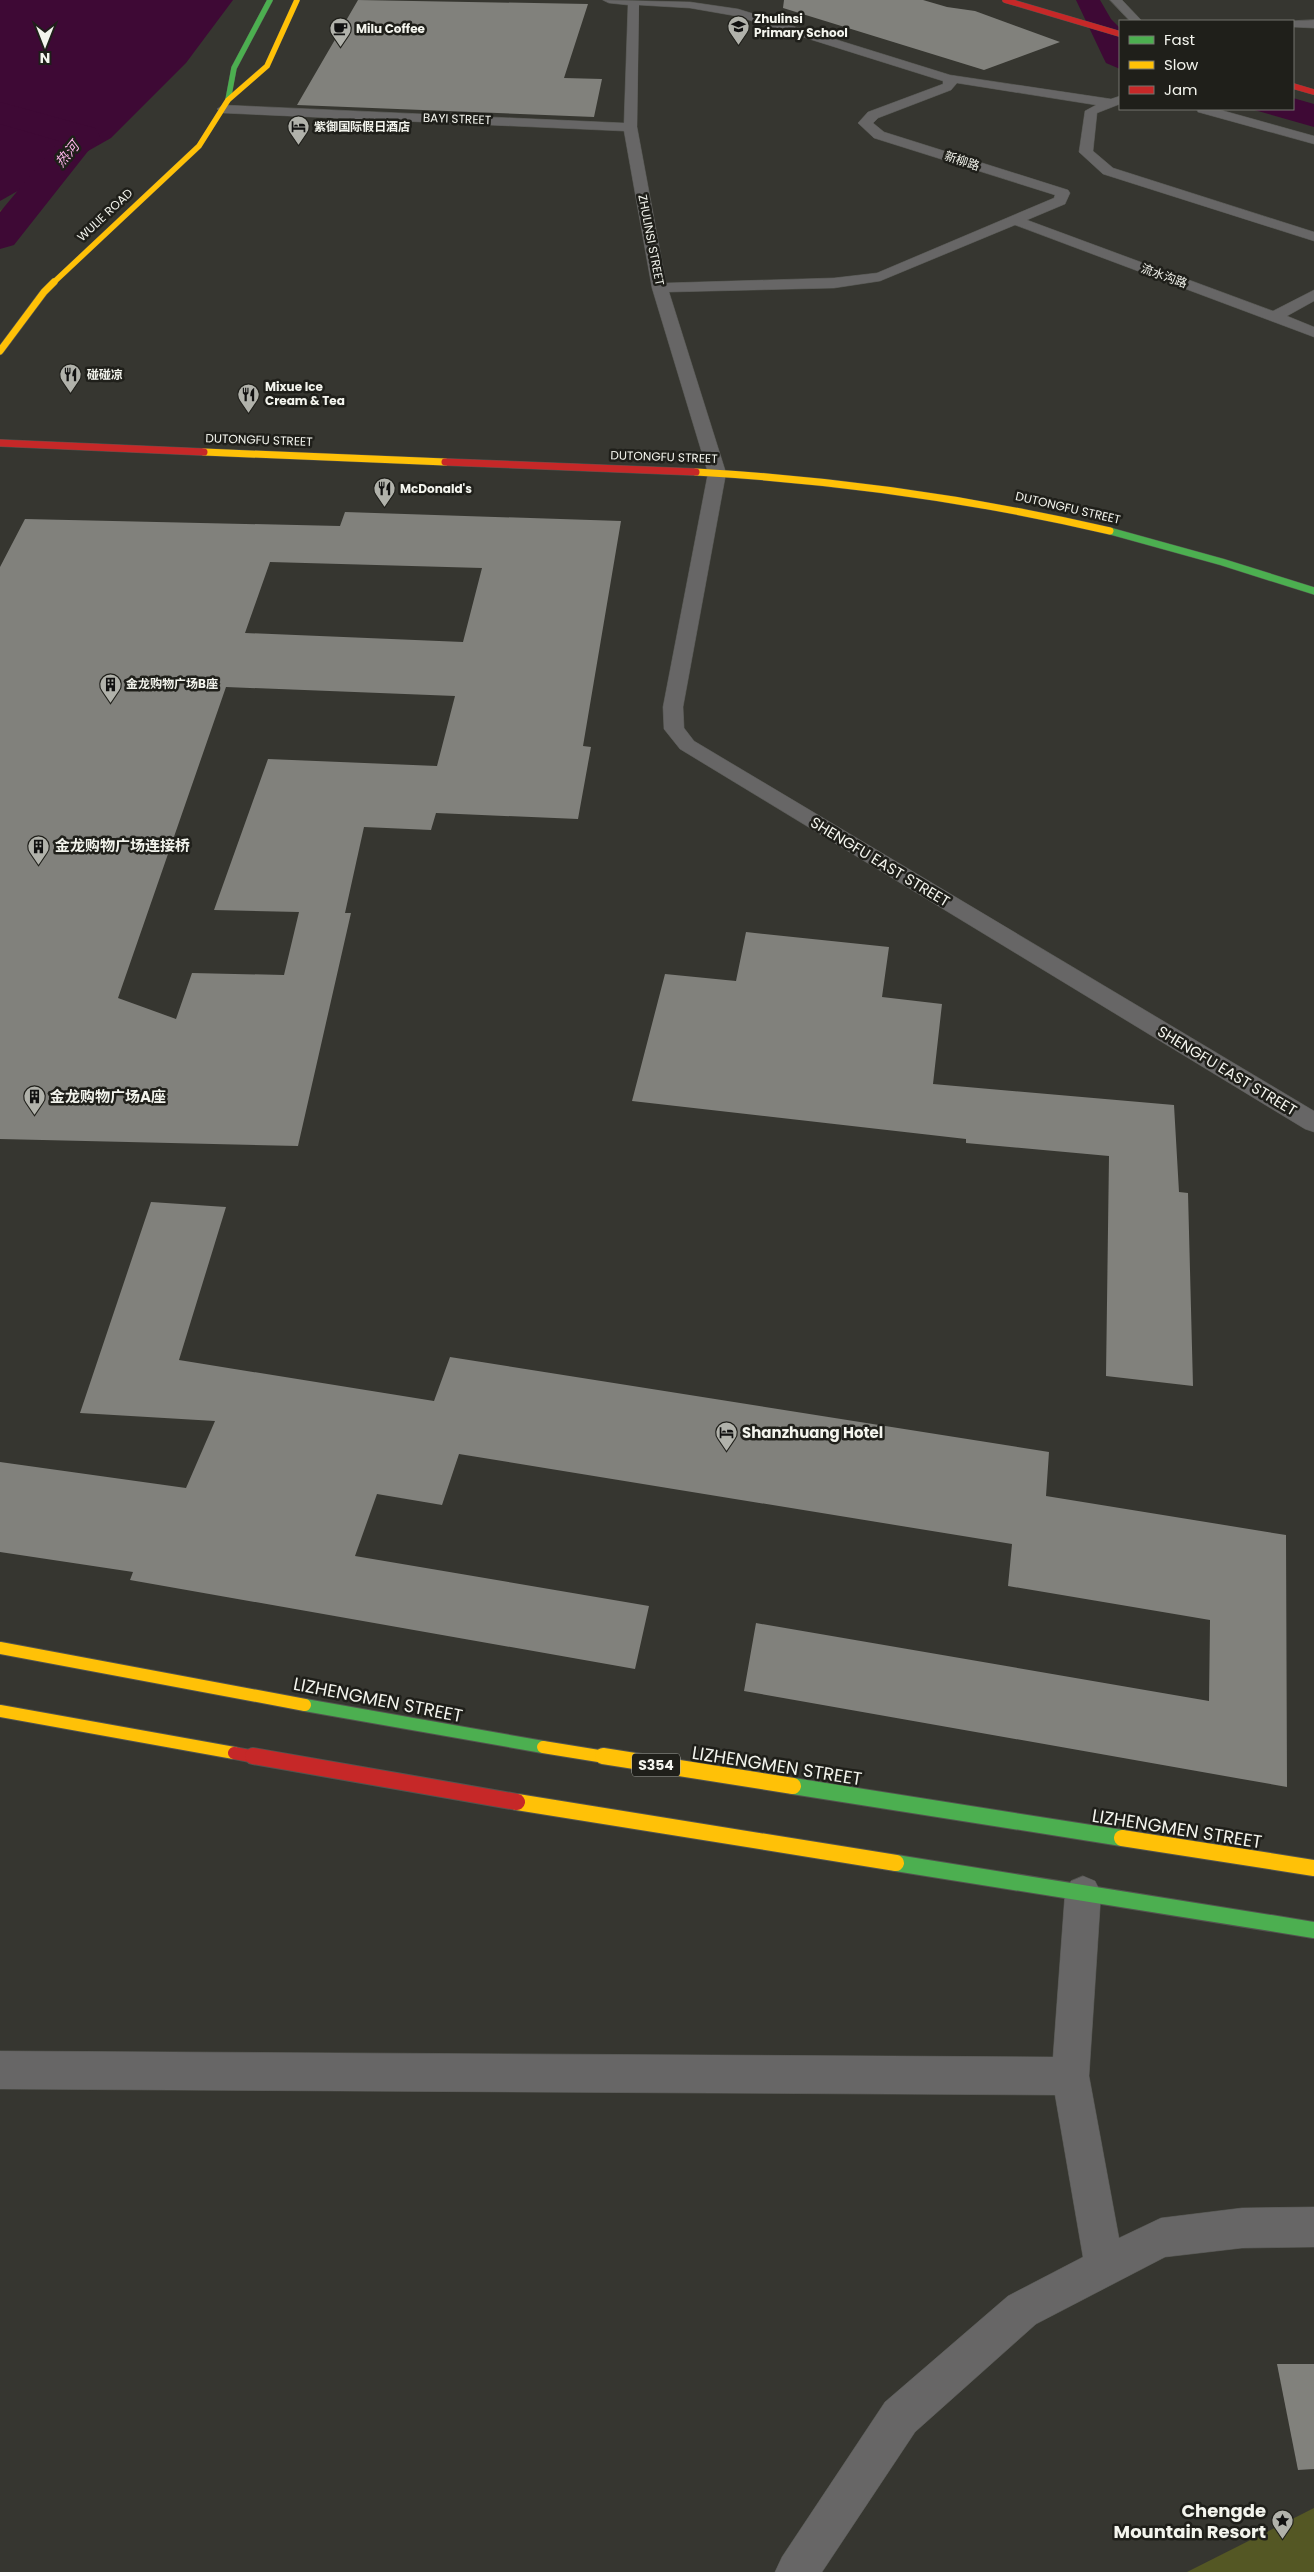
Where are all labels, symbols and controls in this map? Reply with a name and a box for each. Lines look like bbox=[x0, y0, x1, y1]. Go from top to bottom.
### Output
place label: Zhulinsi Primary School bbox=[754, 10, 848, 41]
school or university icon: Zhulinsi Primary School bbox=[726, 14, 750, 45]
cafe icon: Milu Coffee bbox=[328, 17, 352, 48]
north arrow bbox=[20, 20, 70, 70]
place label: Milu Coffee bbox=[356, 20, 426, 37]
legend bbox=[1119, 20, 1294, 110]
text: Fast bbox=[1164, 29, 1195, 50]
text: N bbox=[40, 48, 50, 68]
text: Slow bbox=[1164, 54, 1199, 75]
text: Jam bbox=[1164, 79, 1198, 100]
street label: BAYI STREET bbox=[423, 109, 492, 128]
hotel icon: 紫御国际假日酒店 bbox=[286, 115, 310, 146]
place label: 紫御国际假日酒店 bbox=[314, 118, 410, 135]
water label: 热河 bbox=[50, 134, 85, 171]
street label: 新柳路 bbox=[942, 147, 982, 174]
street label: WULIE ROAD bbox=[73, 184, 136, 245]
street label: ZHULINSI STREET bbox=[634, 193, 669, 287]
street label: 流水沟路 bbox=[1139, 259, 1190, 292]
restaurant icon: 碰碰凉 bbox=[59, 363, 83, 394]
place label: 碰碰凉 bbox=[87, 366, 123, 383]
place label: Mixue Ice Cream & Tea bbox=[265, 378, 345, 409]
restaurant icon: Mixue Ice Cream & Tea bbox=[237, 382, 261, 413]
street label: DUTONGFU STREET bbox=[205, 429, 313, 450]
street label: DUTONGFU STREET bbox=[610, 446, 718, 467]
restaurant icon: McDonald's bbox=[372, 477, 396, 508]
place label: McDonald's bbox=[400, 480, 472, 497]
street label: DUTONGFU STREET bbox=[1014, 487, 1123, 528]
building icon: 金龙购物广场B座 bbox=[98, 672, 122, 703]
place label: 金龙购物广场B座 bbox=[126, 675, 218, 692]
street label: SHENGFU EAST STREET bbox=[807, 812, 954, 912]
building icon: 金龙购物广场连接桥 bbox=[27, 834, 51, 865]
place label: 金龙购物广场连接桥 bbox=[55, 835, 190, 856]
street label: SHENGFU EAST STREET bbox=[1154, 1021, 1301, 1121]
building icon: 金龙购物广场A座 bbox=[22, 1085, 46, 1116]
place label: 金龙购物广场A座 bbox=[50, 1086, 166, 1107]
hotel icon: Shanzhuang Hotel bbox=[714, 1421, 738, 1452]
place label: Shanzhuang Hotel bbox=[742, 1422, 883, 1443]
street label: LIZHENGMEN STREET bbox=[291, 1671, 465, 1728]
street label: LIZHENGMEN STREET bbox=[690, 1740, 864, 1791]
road number: S354 bbox=[632, 1754, 680, 1776]
street label: LIZHENGMEN STREET bbox=[1090, 1803, 1264, 1854]
place label: Chengde Mountain Resort bbox=[1114, 2498, 1266, 2544]
place icon: Chengde Mountain Resort bbox=[1270, 2509, 1294, 2540]

